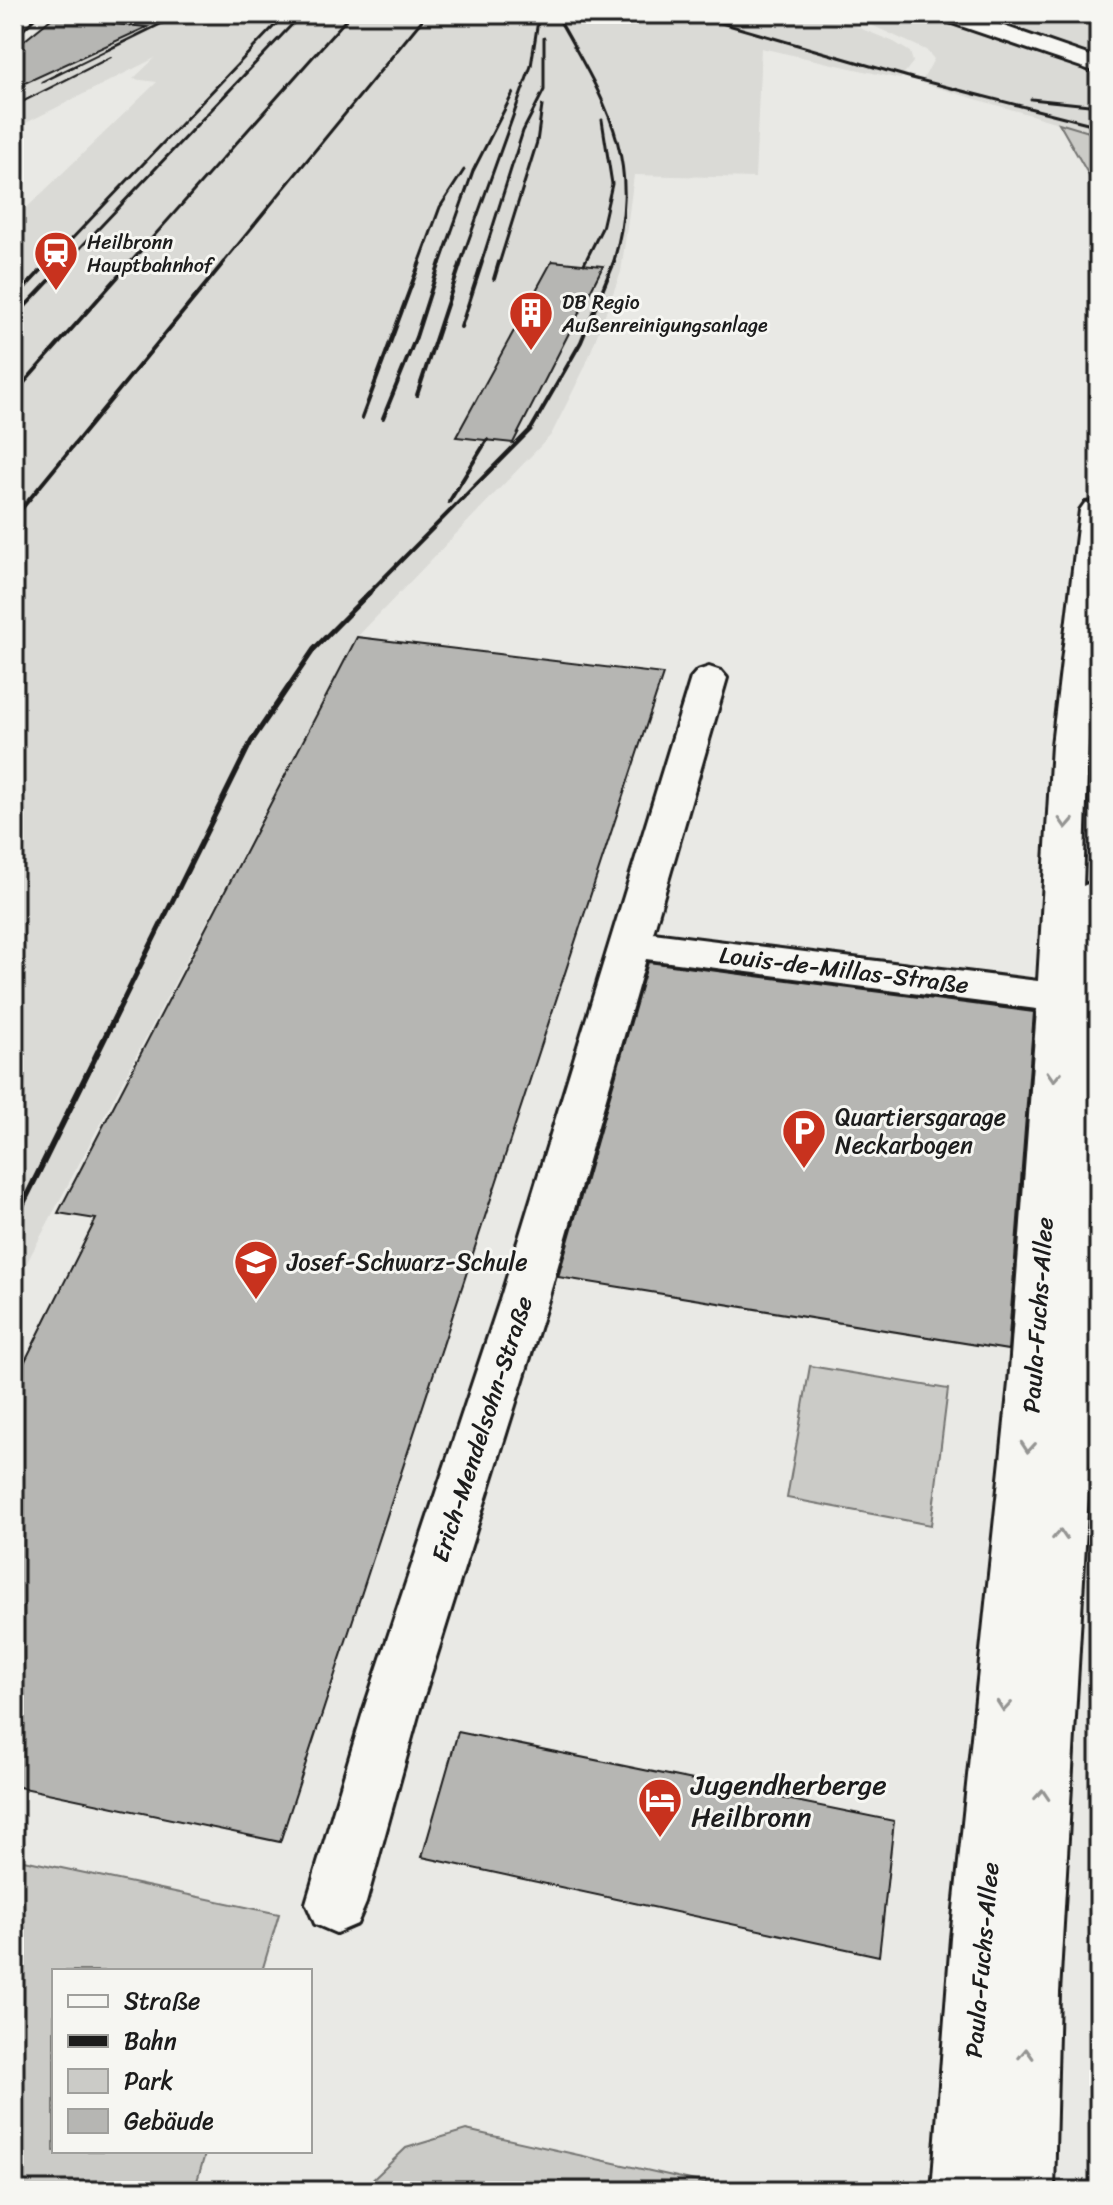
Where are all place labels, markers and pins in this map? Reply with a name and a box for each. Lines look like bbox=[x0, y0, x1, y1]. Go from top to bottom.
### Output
place label: Heilbronn Hauptbahnhof bbox=[87, 225, 216, 283]
station icon: Heilbronn Hauptbahnhof bbox=[32, 229, 80, 292]
place label: DB Regio Außenreinigungsanlage bbox=[561, 285, 768, 343]
building icon: DB Regio Außenreinigungsanlage bbox=[507, 289, 555, 352]
place label: Quartiersgarage Neckarbogen bbox=[835, 1096, 1006, 1166]
parking icon: Quartiersgarage Neckarbogen bbox=[780, 1107, 828, 1170]
school or university icon: Josef-Schwarz-Schule bbox=[232, 1238, 280, 1301]
place label: Josef-Schwarz-Schule bbox=[286, 1241, 528, 1283]
place label: Jugendherberge Heilbronn bbox=[690, 1760, 887, 1841]
hotel icon: Jugendherberge Heilbronn bbox=[636, 1776, 684, 1839]

